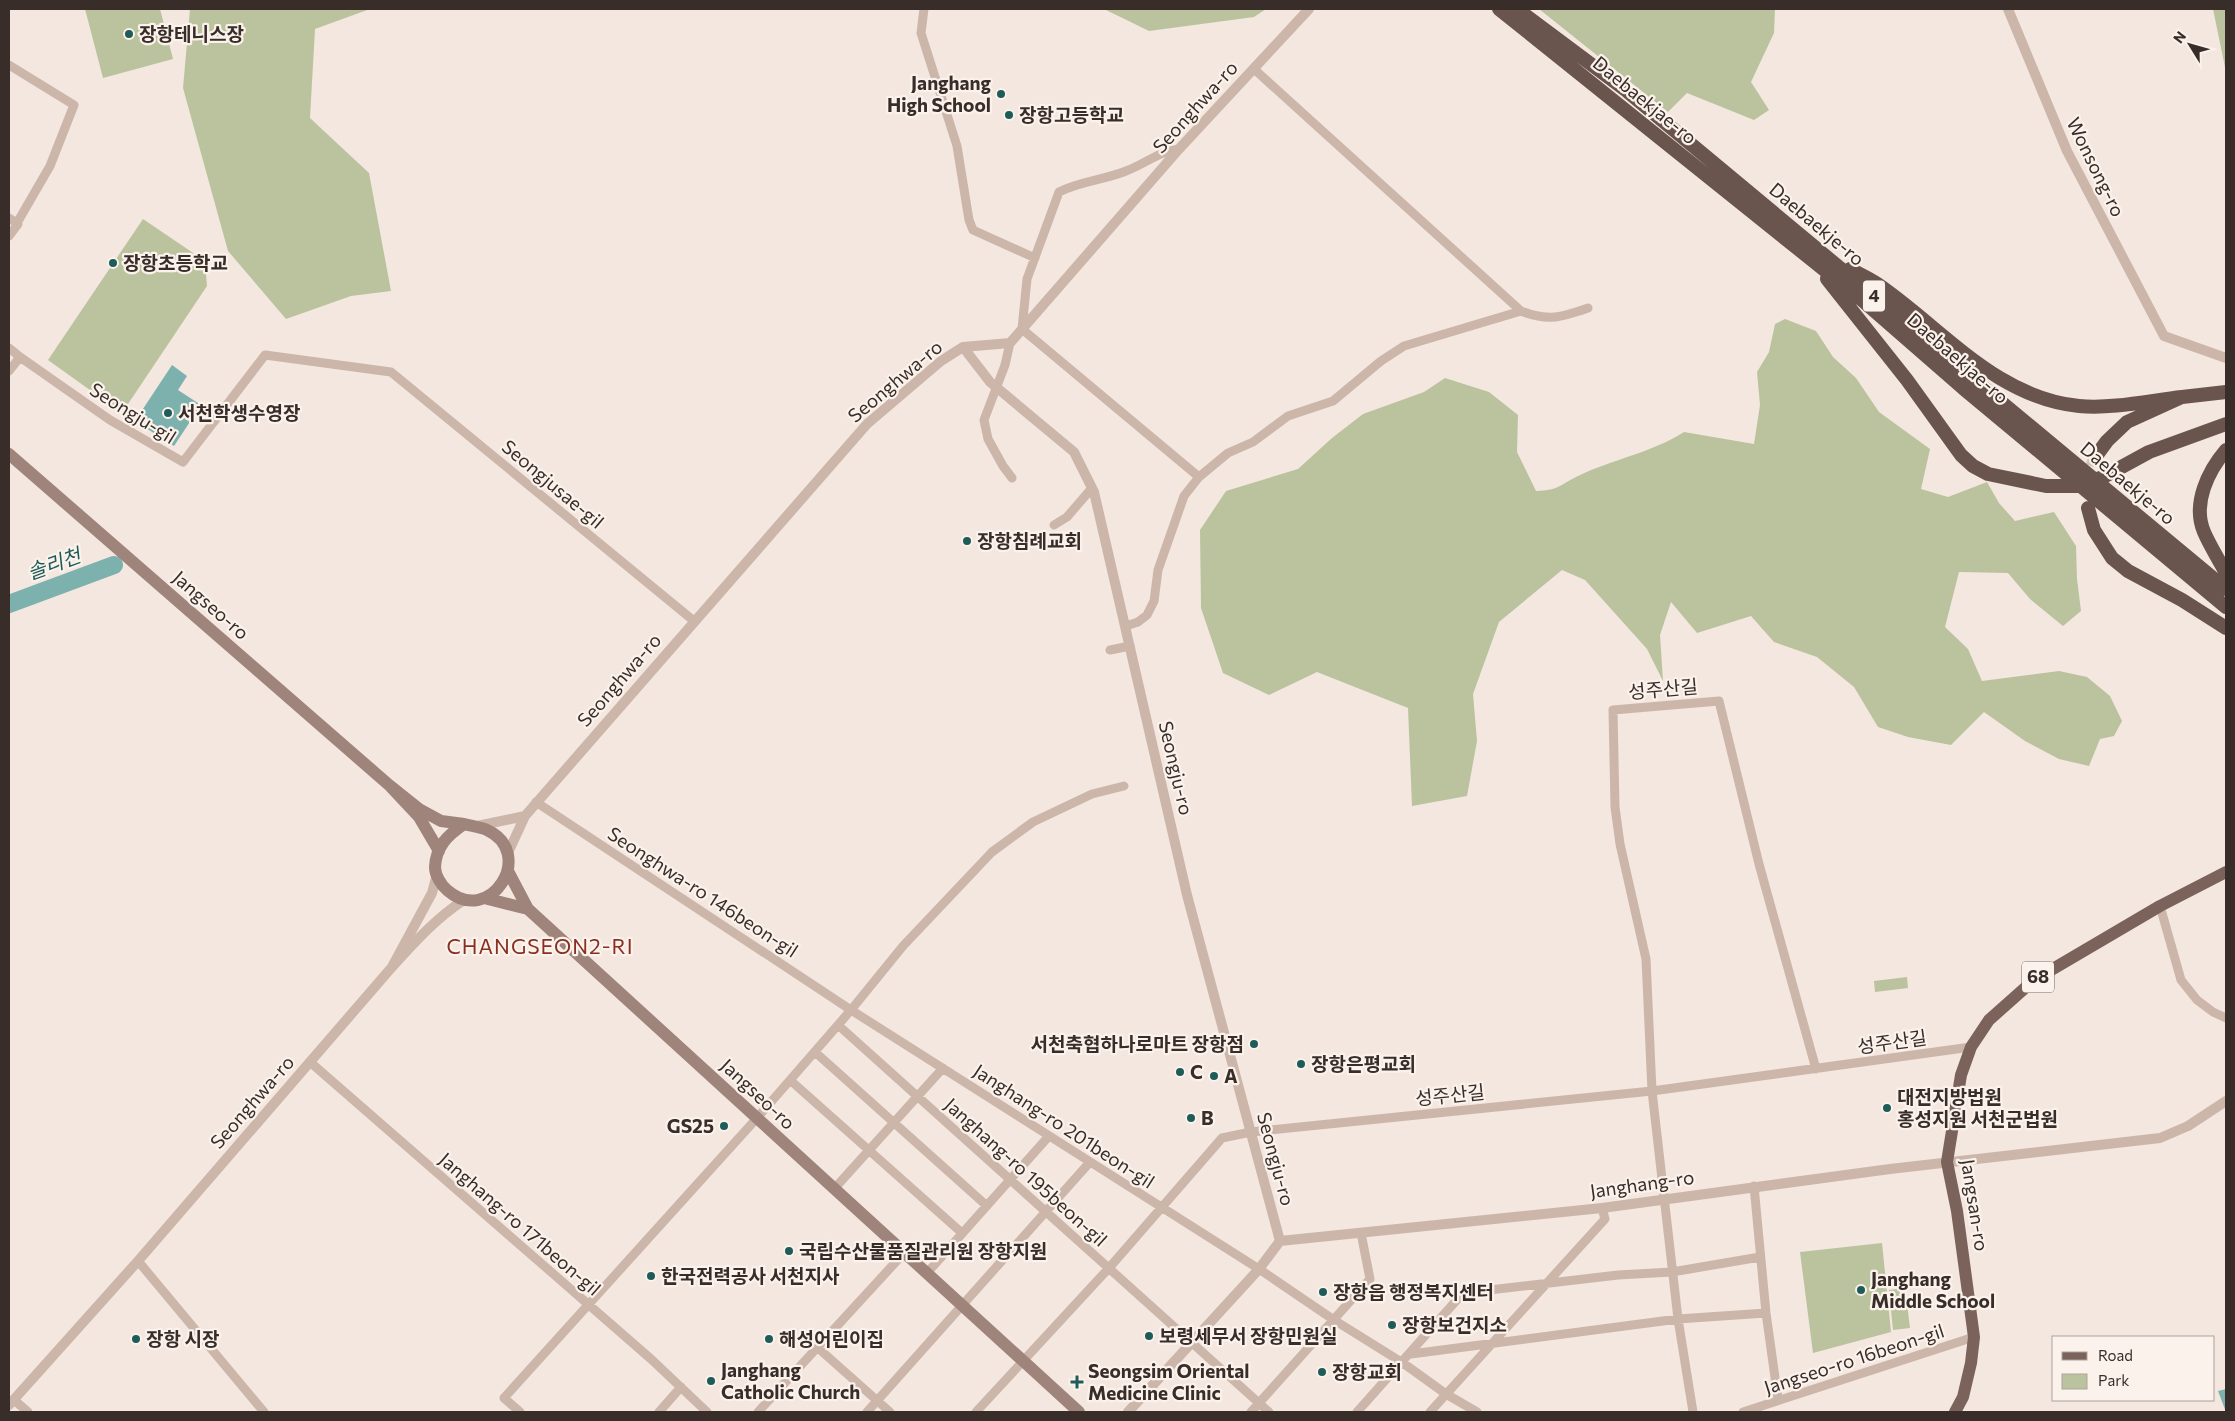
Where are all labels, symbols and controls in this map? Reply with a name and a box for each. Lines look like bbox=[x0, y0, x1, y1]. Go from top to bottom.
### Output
north arrow bbox=[2165, 20, 2215, 70]
place label: 장항테니스장 bbox=[139, 22, 244, 45]
marker: 장항테니스장 bbox=[123, 28, 135, 40]
text: N bbox=[2169, 28, 2189, 46]
street label: Daebaekjae-ro bbox=[1589, 51, 1702, 148]
street label: Seonghwa-ro bbox=[1147, 56, 1242, 157]
place label: Janghang High School bbox=[887, 71, 992, 116]
marker: Janghang High School bbox=[995, 88, 1007, 100]
place label: 장항고등학교 bbox=[1019, 103, 1124, 126]
marker: 장항고등학교 bbox=[1003, 109, 1015, 121]
street label: Wonsong-ro bbox=[2063, 113, 2130, 220]
street label: Daebaekje-ro bbox=[1765, 177, 1870, 270]
place label: 장항초등학교 bbox=[123, 251, 228, 274]
marker: 장항초등학교 bbox=[107, 257, 119, 269]
road number: 4 bbox=[1863, 280, 1885, 312]
street label: Daebaekjae-ro bbox=[1903, 307, 2014, 408]
street label: Seonghwa-ro bbox=[843, 335, 946, 427]
street label: Seongju-gil bbox=[86, 377, 181, 448]
place label: 서천학생수영장 bbox=[178, 401, 300, 424]
marker: 서천학생수영장 bbox=[162, 407, 174, 419]
street label: Seongjusae-gil bbox=[498, 434, 609, 533]
street label: Daebaekje-ro bbox=[2076, 436, 2181, 529]
place label: 장항침례교회 bbox=[977, 529, 1082, 552]
marker: 장항침례교회 bbox=[961, 535, 973, 547]
water label: 솔리천 bbox=[24, 541, 86, 584]
street label: Jangseo-ro bbox=[169, 565, 254, 644]
street label: Seonghwa-ro bbox=[572, 628, 665, 731]
street label: 성주산길 bbox=[1627, 674, 1699, 703]
street label: Seongju-ro bbox=[1155, 719, 1198, 817]
street label: Seonghwa-ro 146beon-gil bbox=[604, 821, 803, 962]
district label: CHANGSEON2-RI bbox=[446, 933, 634, 958]
road number: 68 bbox=[2022, 962, 2054, 992]
street label: 성주산길 bbox=[1856, 1025, 1928, 1058]
place label: 서천축협하나로마트 장항점 bbox=[1031, 1032, 1244, 1055]
marker: 서천축협하나로마트 장항점 bbox=[1248, 1038, 1260, 1050]
street label: Seonghwa-ro bbox=[205, 1050, 298, 1153]
place label: 장항은평교회 bbox=[1311, 1052, 1416, 1075]
street label: Jangseo-ro bbox=[716, 1053, 800, 1134]
street label: Janghang-ro 201beon-gil bbox=[969, 1058, 1159, 1193]
marker: 장항은평교회 bbox=[1295, 1058, 1307, 1070]
place label: C bbox=[1190, 1060, 1203, 1083]
place label: A bbox=[1224, 1064, 1238, 1087]
marker: C bbox=[1174, 1066, 1186, 1078]
marker: A bbox=[1208, 1070, 1220, 1082]
street label: 성주산길 bbox=[1414, 1079, 1486, 1110]
place label: 대전지방법원 홍성지원 서천군법원 bbox=[1897, 1085, 2058, 1130]
street label: Janghang-ro 195beon-gil bbox=[940, 1093, 1112, 1251]
marker: 대전지방법원 홍성지원 서천군법원 bbox=[1881, 1102, 1893, 1114]
place label: B bbox=[1201, 1106, 1214, 1129]
street label: Seongju-ro bbox=[1253, 1110, 1300, 1208]
marker: B bbox=[1185, 1112, 1197, 1124]
place label: GS25 bbox=[667, 1114, 714, 1137]
marker: GS25 bbox=[718, 1120, 730, 1132]
street label: Janghang-ro 171beon-gil bbox=[435, 1147, 606, 1300]
street label: Jangsan-ro bbox=[1957, 1157, 1994, 1253]
street label: Janghang-ro bbox=[1588, 1165, 1695, 1202]
place label: 국립수산물품질관리원 장항지원 bbox=[799, 1239, 1047, 1262]
marker: 국립수산물품질관리원 장항지원 bbox=[783, 1245, 795, 1257]
place label: 한국전력공사 서천지사 bbox=[661, 1264, 840, 1287]
place label: Janghang Middle School bbox=[1871, 1267, 1995, 1312]
marker: 한국전력공사 서천지사 bbox=[645, 1270, 657, 1282]
place label: 장항읍 행정복지센터 bbox=[1333, 1280, 1494, 1303]
marker: Janghang Middle School bbox=[1855, 1284, 1867, 1296]
marker: 장항읍 행정복지센터 bbox=[1317, 1286, 1329, 1298]
place label: 장항보건지소 bbox=[1402, 1313, 1507, 1336]
marker: 장항보건지소 bbox=[1386, 1319, 1398, 1331]
street label: Jangseo-ro 16beon-gil bbox=[1761, 1319, 1947, 1399]
place label: 보령세무서 장항민원실 bbox=[1159, 1324, 1337, 1347]
place label: 장항 시장 bbox=[146, 1327, 220, 1350]
place label: 해성어린이집 bbox=[779, 1327, 884, 1350]
marker: 보령세무서 장항민원실 bbox=[1143, 1330, 1155, 1342]
marker: 장항 시장 bbox=[130, 1333, 142, 1345]
marker: 해성어린이집 bbox=[763, 1333, 775, 1345]
legend bbox=[2052, 1336, 2215, 1401]
text: Road bbox=[2098, 1346, 2133, 1364]
place label: Janghang Catholic Church bbox=[721, 1358, 860, 1403]
place label: Seongsim Oriental Medicine Clinic bbox=[1088, 1359, 1249, 1404]
place label: 장항교회 bbox=[1332, 1360, 1402, 1383]
marker: 장항교회 bbox=[1316, 1366, 1328, 1378]
text: Park bbox=[2098, 1371, 2129, 1389]
marker: Janghang Catholic Church bbox=[705, 1375, 717, 1387]
marker: Seongsim Oriental Medicine Clinic bbox=[1070, 1375, 1084, 1389]

